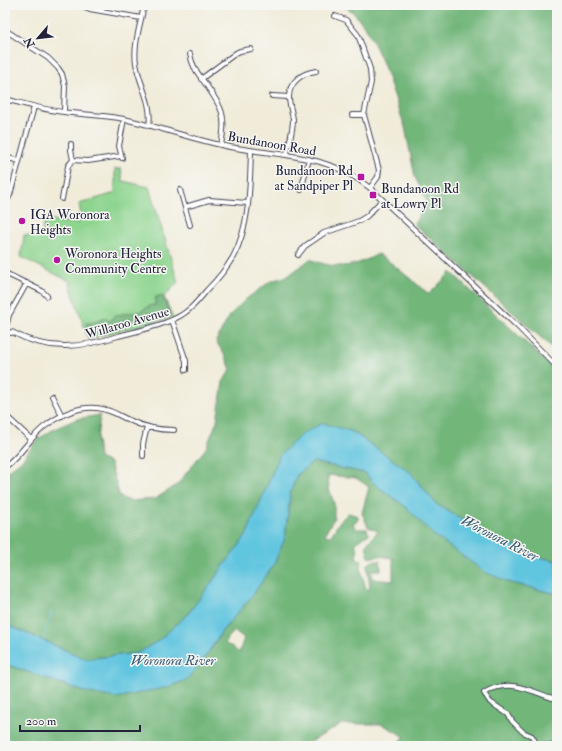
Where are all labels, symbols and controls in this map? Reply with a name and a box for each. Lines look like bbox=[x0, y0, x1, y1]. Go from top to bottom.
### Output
north arrow bbox=[18, 18, 58, 58]
text: N bbox=[21, 34, 38, 51]
street label: Bundanoon Road bbox=[226, 128, 318, 160]
place label: Bundanoon Rd at Sandpiper Pl bbox=[275, 163, 354, 195]
marker: Bundanoon Rd at Sandpiper Pl bbox=[356, 172, 366, 182]
place label: Bundanoon Rd at Lowry Pl bbox=[381, 181, 459, 213]
marker: Bundanoon Rd at Lowry Pl bbox=[368, 190, 378, 200]
place label: IGA Woronora Heights bbox=[30, 207, 110, 238]
marker: IGA Woronora Heights bbox=[17, 216, 27, 226]
place label: Woronora Heights Community Centre bbox=[64, 246, 167, 278]
marker: Woronora Heights Community Centre bbox=[52, 255, 62, 265]
street label: Willaroo Avenue bbox=[83, 303, 172, 343]
water label: Woronora River bbox=[458, 512, 542, 566]
water label: Woronora River bbox=[131, 652, 216, 669]
scale bar bbox=[20, 707, 140, 733]
text: 200 m bbox=[26, 714, 57, 729]

